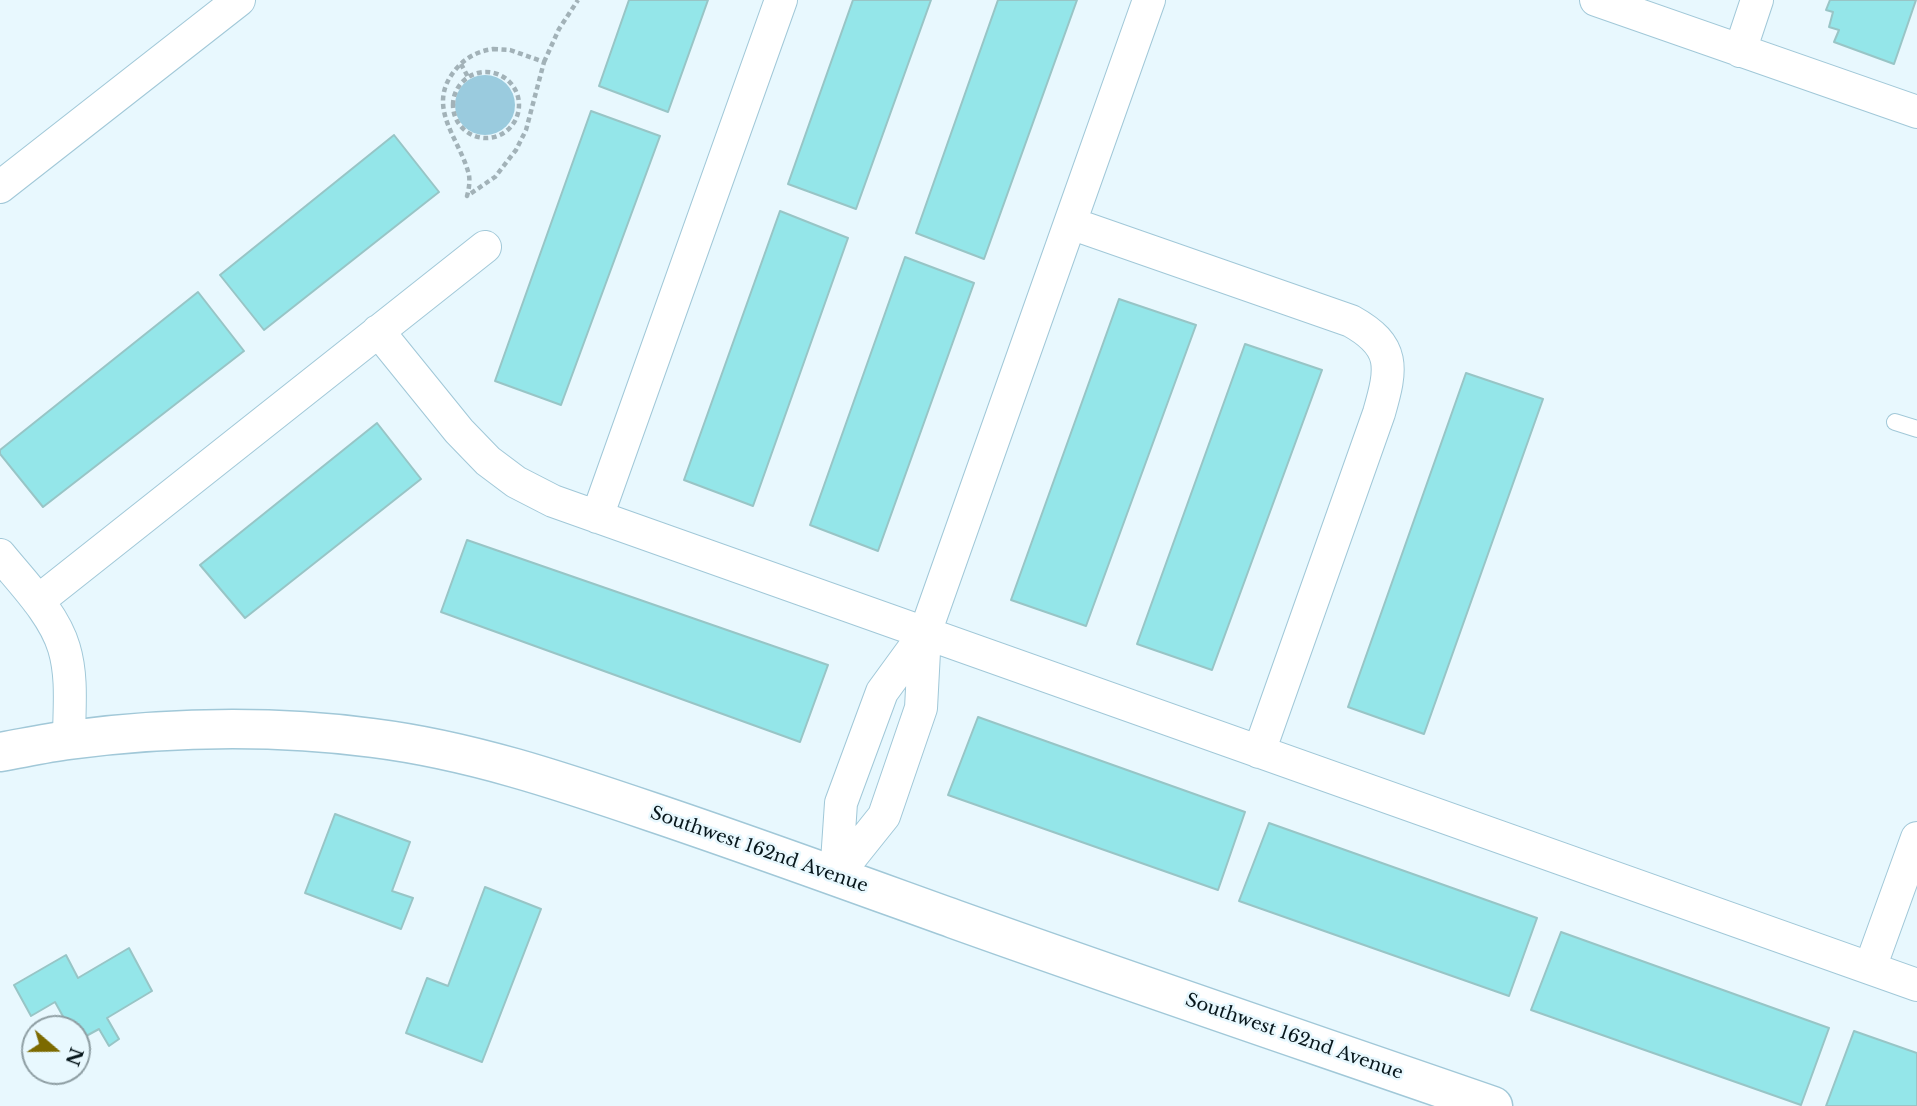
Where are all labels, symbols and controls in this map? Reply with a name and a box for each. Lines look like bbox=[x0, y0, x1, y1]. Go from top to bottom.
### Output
street label: Southwest 162nd Avenue bbox=[647, 803, 871, 897]
street label: Southwest 162nd Avenue bbox=[1182, 990, 1406, 1084]
north arrow bbox=[21, 1015, 91, 1085]
text: N bbox=[60, 1044, 88, 1069]

